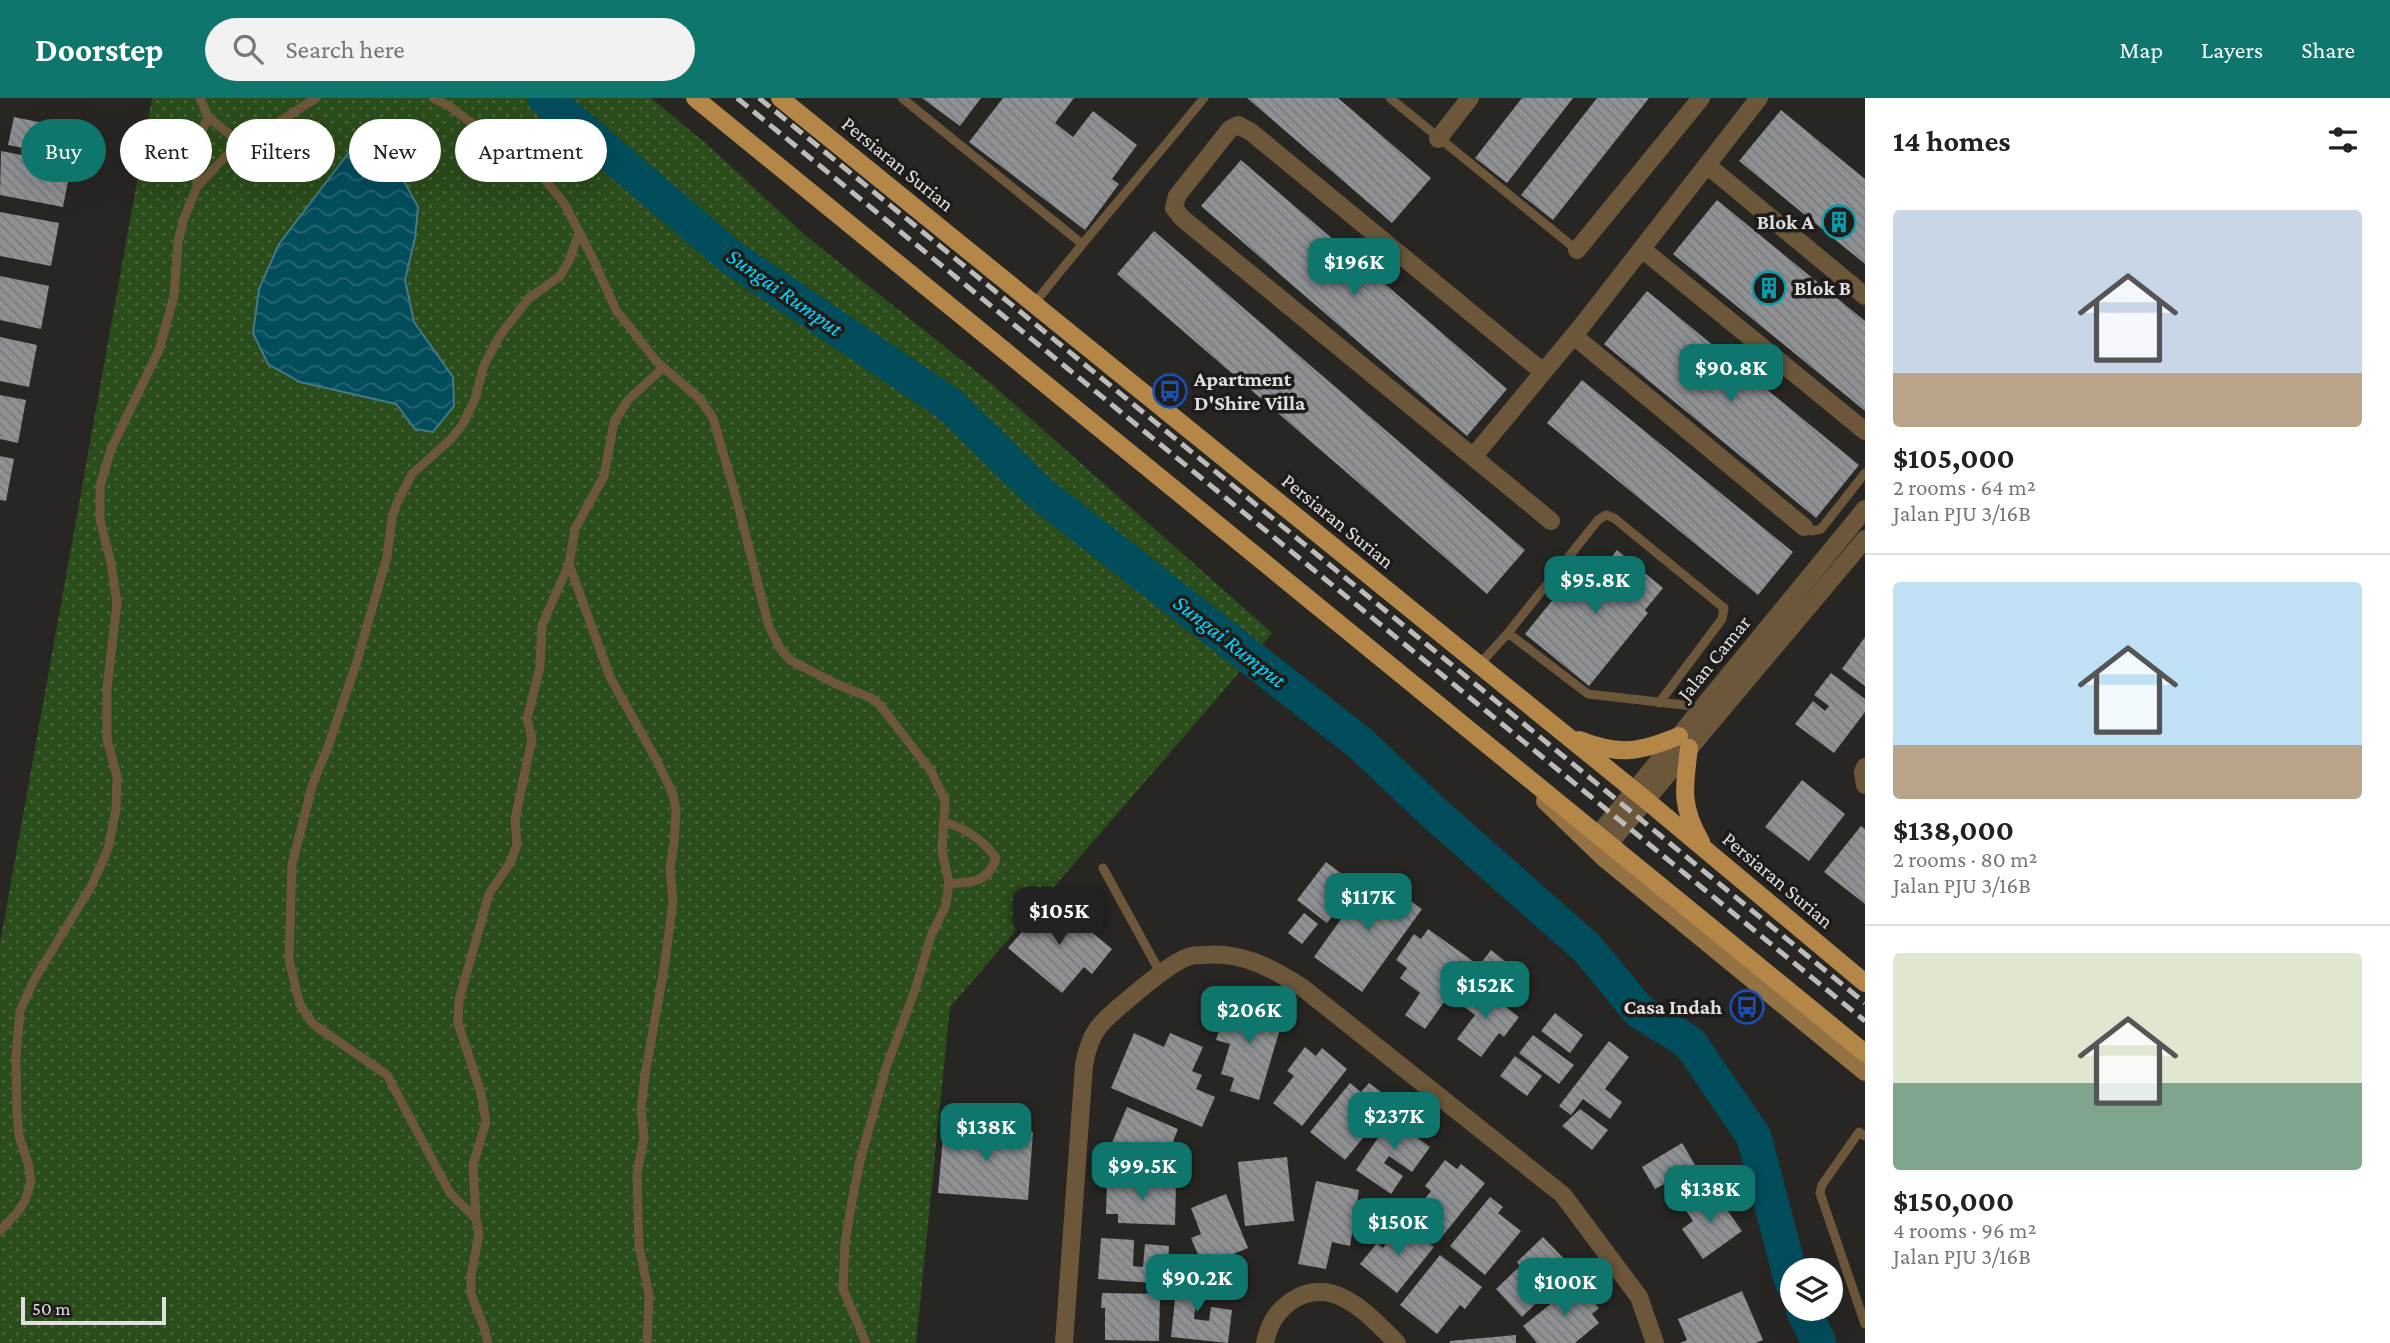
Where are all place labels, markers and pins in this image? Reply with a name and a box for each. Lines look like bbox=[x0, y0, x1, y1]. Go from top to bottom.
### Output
building icon: Blok A bbox=[1820, 203, 1858, 241]
place label: Blok A bbox=[1757, 210, 1815, 234]
pin: $196K bbox=[1305, 238, 1403, 298]
building icon: Blok B bbox=[1750, 269, 1788, 307]
place label: Blok B bbox=[1794, 276, 1851, 300]
pin: $90.8K bbox=[1674, 344, 1788, 404]
place label: Apartment D'Shire Villa bbox=[1193, 367, 1306, 415]
bus stop icon: Apartment D'Shire Villa bbox=[1151, 372, 1189, 410]
pin: $95.8K bbox=[1538, 556, 1652, 616]
pin: $117K bbox=[1319, 874, 1417, 933]
pin: $105K bbox=[1010, 888, 1108, 947]
pin: $152K bbox=[1436, 962, 1534, 1021]
pin: $206K bbox=[1200, 986, 1298, 1046]
bus stop icon: Casa Indah bbox=[1728, 988, 1766, 1026]
place label: Casa Indah bbox=[1623, 995, 1722, 1019]
pin: $237K bbox=[1345, 1093, 1443, 1152]
pin: $138K bbox=[937, 1104, 1035, 1163]
pin: $99.5K bbox=[1085, 1142, 1199, 1202]
pin: $138K bbox=[1661, 1166, 1759, 1225]
pin: $150K bbox=[1349, 1198, 1447, 1258]
pin: $90.2K bbox=[1140, 1254, 1254, 1314]
pin: $100K bbox=[1516, 1258, 1614, 1318]

